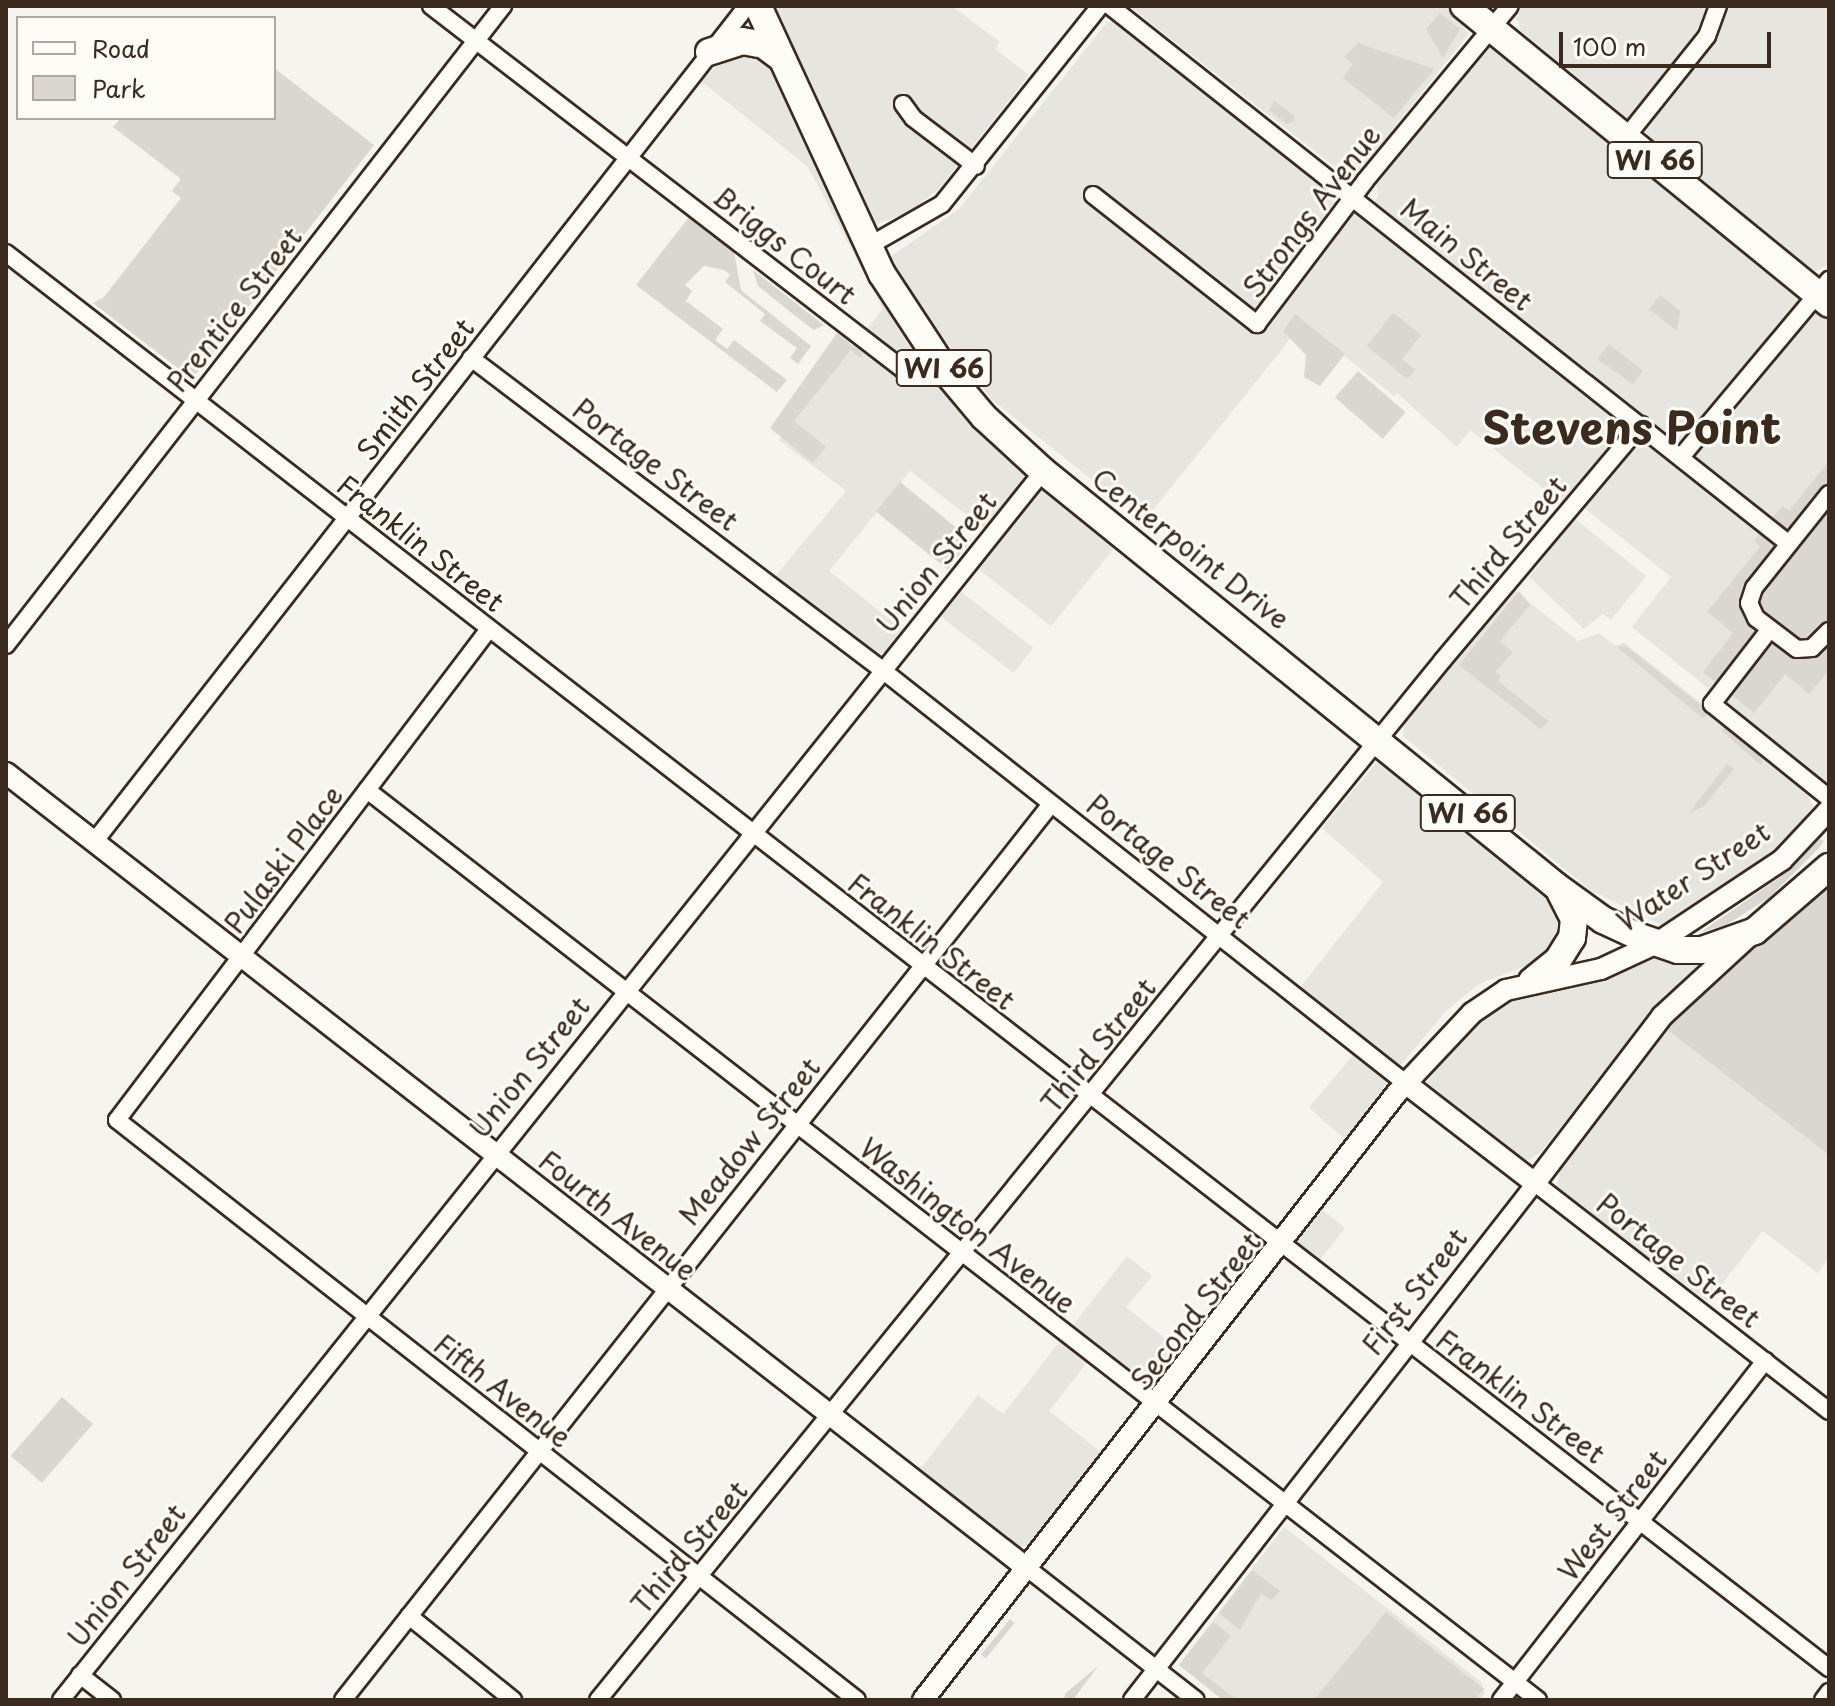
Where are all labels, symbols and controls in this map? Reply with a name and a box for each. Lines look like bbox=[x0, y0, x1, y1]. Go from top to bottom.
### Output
legend bbox=[16, 16, 276, 120]
scale bar bbox=[1563, 16, 1775, 66]
text: 100 m bbox=[1573, 28, 1646, 64]
text: Road bbox=[92, 30, 150, 66]
text: Park bbox=[92, 70, 146, 106]
street label: Strongs Avenue bbox=[1235, 118, 1387, 304]
road number: WI 66 bbox=[1607, 138, 1703, 182]
street label: Briggs Court bbox=[707, 179, 863, 311]
street label: Main Street bbox=[1394, 190, 1540, 318]
street label: Prentice Street bbox=[158, 219, 310, 399]
street label: Smith Street bbox=[349, 311, 481, 467]
road number: WI 66 bbox=[896, 346, 992, 390]
street label: Portage Street bbox=[567, 391, 745, 537]
district label: Stevens Point bbox=[1482, 400, 1782, 452]
street label: Centerpoint Drive bbox=[1086, 460, 1296, 636]
street label: Franklin Street bbox=[330, 467, 512, 619]
street label: Third Street bbox=[1442, 468, 1574, 616]
street label: Union Street bbox=[869, 485, 1003, 639]
street label: Pulaski Place bbox=[216, 778, 350, 940]
street label: Portage Street bbox=[1081, 787, 1257, 935]
road number: WI 66 bbox=[1420, 791, 1516, 835]
street label: Water Street bbox=[1610, 814, 1776, 938]
street label: Franklin Street bbox=[841, 865, 1023, 1017]
street label: Third Street bbox=[1033, 971, 1163, 1119]
street label: Union Street bbox=[462, 990, 596, 1144]
street label: Meadow Street bbox=[672, 1051, 826, 1231]
street label: Washington Avenue bbox=[855, 1131, 1081, 1319]
street label: Fourth Avenue bbox=[532, 1142, 704, 1288]
street label: Portage Street bbox=[1591, 1186, 1767, 1334]
street label: First Street bbox=[1354, 1221, 1474, 1361]
street label: Second Street bbox=[1123, 1226, 1267, 1396]
street label: Franklin Street bbox=[1429, 1321, 1613, 1471]
street label: Fifth Avenue bbox=[427, 1325, 579, 1455]
street label: West Street bbox=[1550, 1442, 1674, 1588]
street label: Third Street bbox=[623, 1473, 755, 1621]
street label: Union Street bbox=[60, 1497, 192, 1653]

